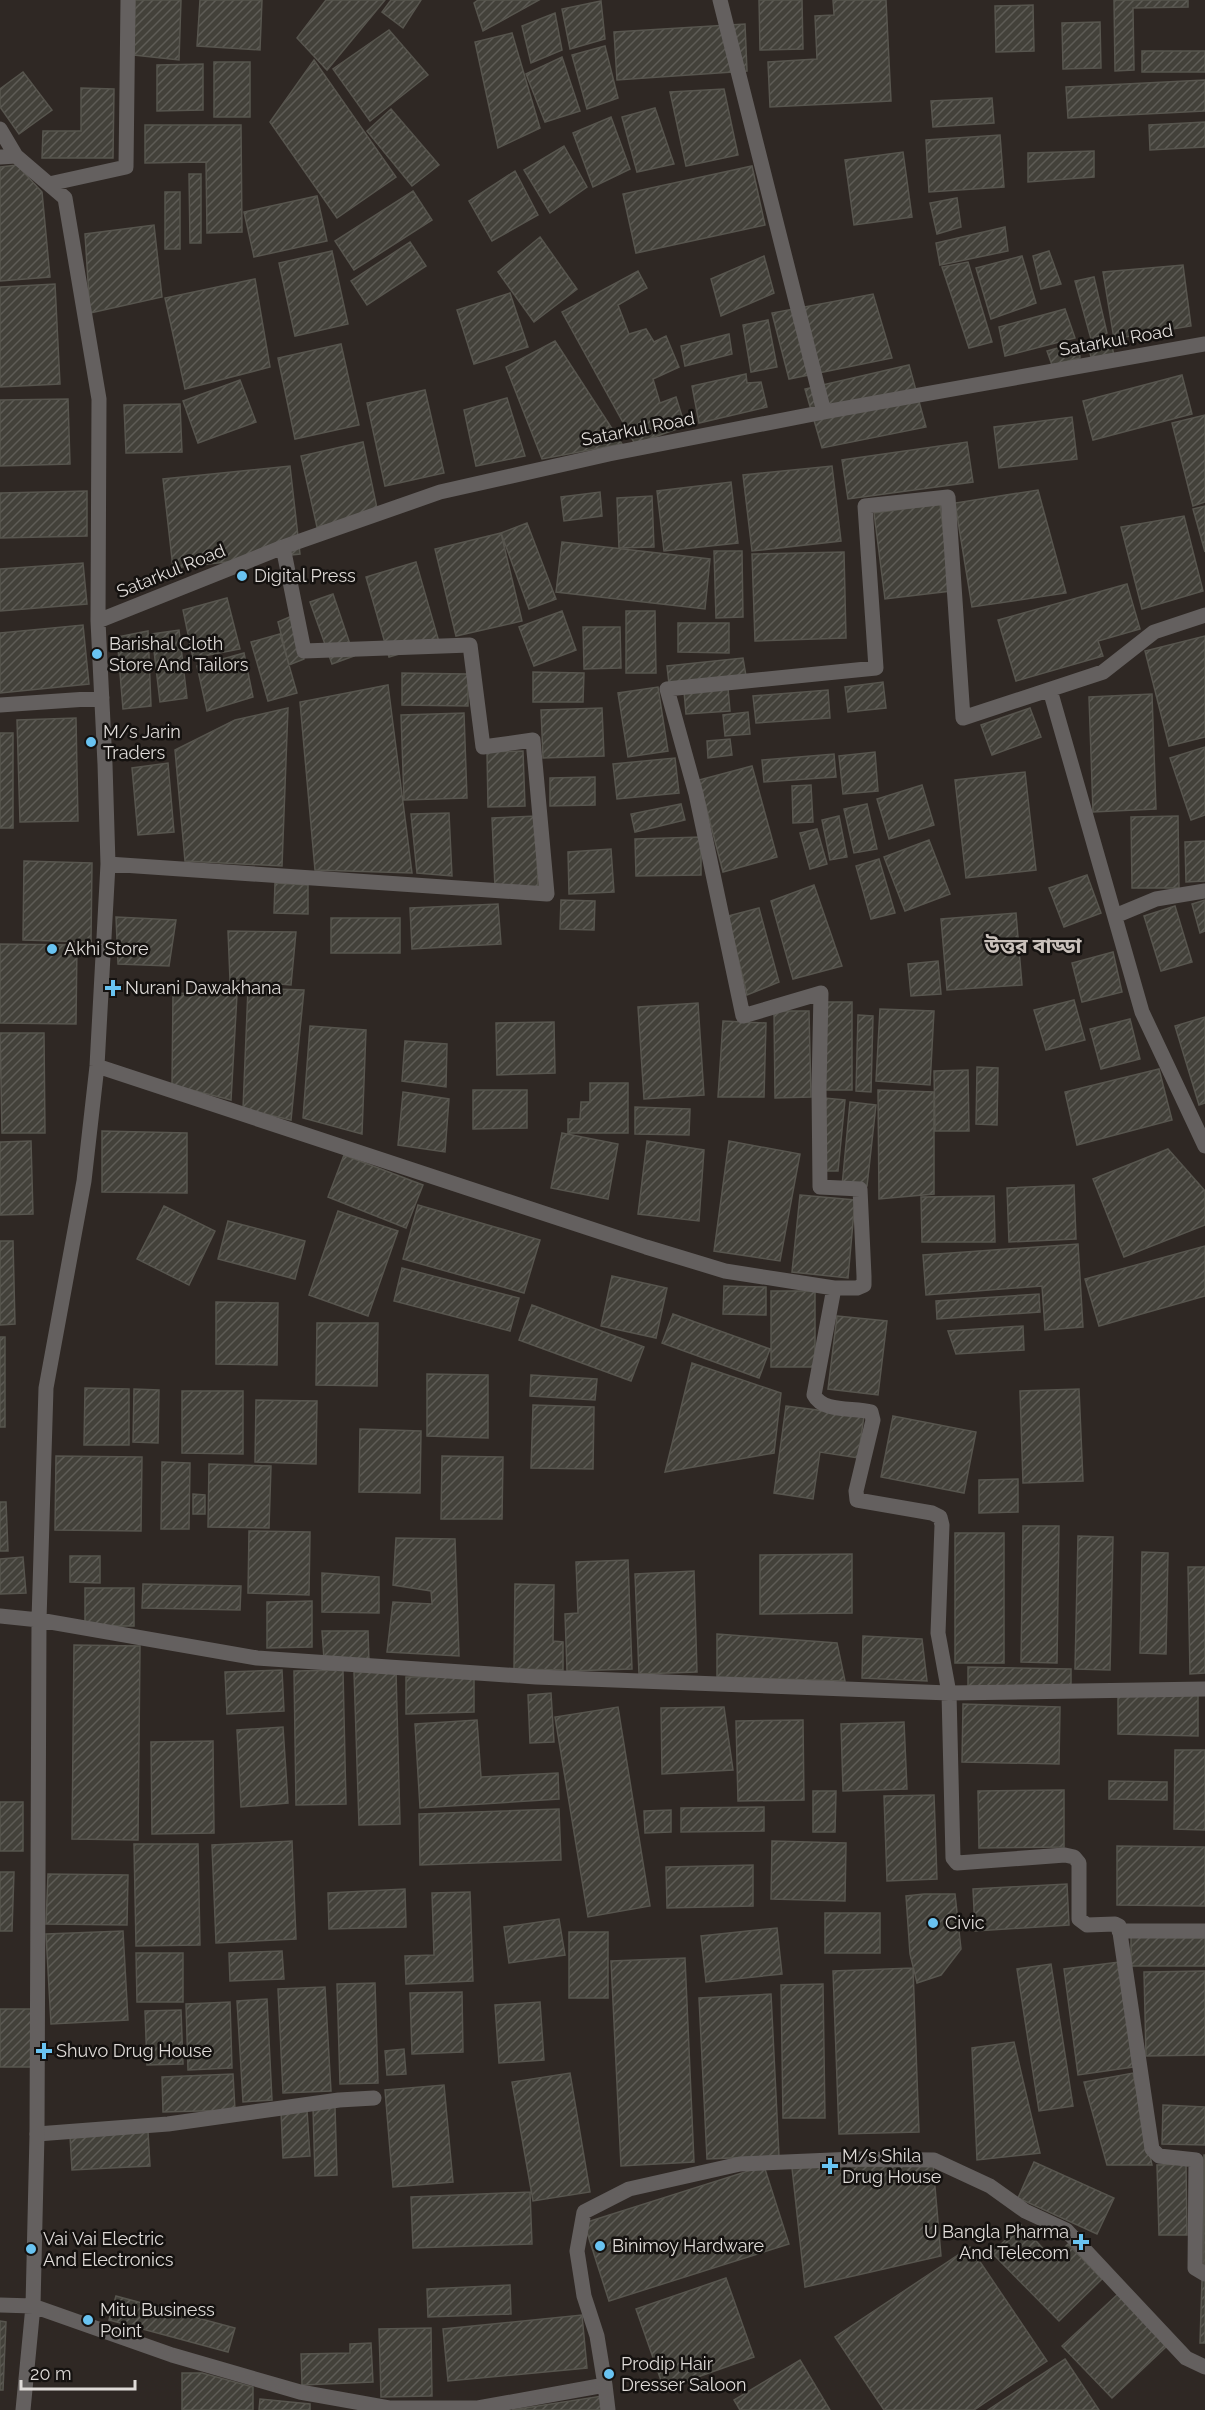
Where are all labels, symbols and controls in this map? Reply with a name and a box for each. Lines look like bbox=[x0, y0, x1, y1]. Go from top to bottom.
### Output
street label: Satarkul Road bbox=[1057, 319, 1174, 360]
street label: Satarkul Road bbox=[579, 407, 696, 450]
street label: Satarkul Road bbox=[113, 539, 228, 602]
place label: Digital Press bbox=[254, 565, 356, 586]
marker: Digital Press bbox=[235, 569, 249, 583]
place label: Barishal Cloth Store And Tailors bbox=[109, 633, 249, 675]
marker: Barishal Cloth Store And Tailors bbox=[90, 647, 104, 661]
place label: M/s Jarin Traders bbox=[103, 721, 181, 763]
marker: M/s Jarin Traders bbox=[84, 735, 98, 749]
district label: উত্তর বাড্ডা bbox=[984, 933, 1082, 958]
place label: Akhi Store bbox=[64, 938, 149, 959]
marker: Akhi Store bbox=[45, 942, 59, 956]
place label: Nurani Dawakhana bbox=[125, 977, 281, 998]
marker: Nurani Dawakhana bbox=[106, 981, 120, 995]
place label: Civic bbox=[945, 1912, 985, 1933]
marker: Civic bbox=[926, 1916, 940, 1930]
place label: Shuvo Drug House bbox=[56, 2040, 213, 2061]
marker: Shuvo Drug House bbox=[37, 2044, 51, 2058]
place label: M/s Shila Drug House bbox=[842, 2145, 942, 2187]
marker: M/s Shila Drug House bbox=[823, 2159, 837, 2173]
place label: U Bangla Pharma And Telecom bbox=[924, 2221, 1069, 2263]
place label: Vai Vai Electric And Electronics bbox=[43, 2228, 174, 2270]
place label: Binimoy Hardware bbox=[612, 2235, 765, 2256]
marker: U Bangla Pharma And Telecom bbox=[1074, 2235, 1088, 2249]
marker: Binimoy Hardware bbox=[593, 2239, 607, 2253]
marker: Vai Vai Electric And Electronics bbox=[24, 2242, 38, 2256]
place label: Mitu Business Point bbox=[100, 2299, 215, 2341]
marker: Mitu Business Point bbox=[81, 2313, 95, 2327]
scale bar bbox=[21, 2353, 135, 2391]
place label: Prodip Hair Dresser Saloon bbox=[621, 2353, 746, 2395]
text: 20 m bbox=[30, 2363, 72, 2384]
marker: Prodip Hair Dresser Saloon bbox=[602, 2367, 616, 2381]

